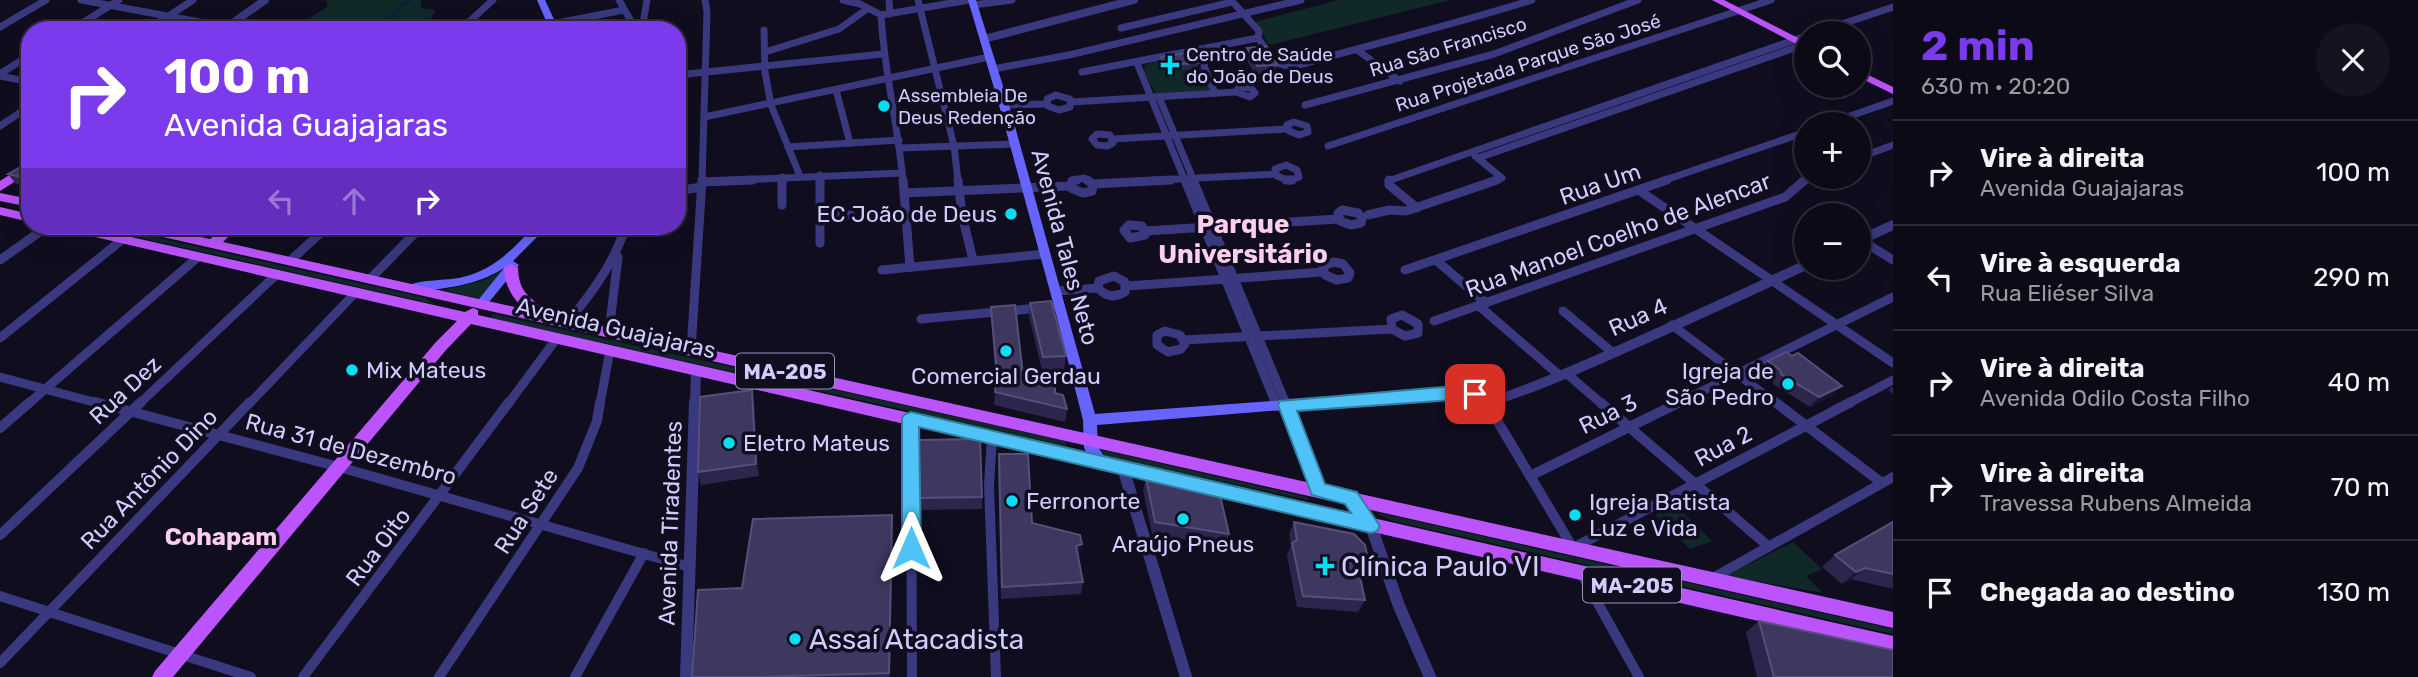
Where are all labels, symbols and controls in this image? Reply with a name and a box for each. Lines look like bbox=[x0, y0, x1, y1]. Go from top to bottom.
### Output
street label: Rua Projetada Parque São José bbox=[1392, 9, 1664, 117]
street label: Rua São Francisco bbox=[1367, 12, 1529, 82]
map controls bbox=[1794, 21, 1871, 280]
button: search bbox=[1794, 21, 1871, 98]
text: 2 min bbox=[1921, 21, 2035, 71]
button: close bbox=[2316, 23, 2390, 97]
place label: Centro de Saúde do João de Deus bbox=[1186, 43, 1333, 88]
text: 100 m bbox=[164, 47, 310, 105]
icon: right bbox=[49, 49, 140, 140]
marker: Centro de Saúde do João de Deus bbox=[1160, 55, 1180, 75]
text: 630 m · 20:20 bbox=[1921, 72, 2070, 100]
place label: Assembleia De Deus Redenção bbox=[898, 84, 1036, 129]
marker: Assembleia De Deus Redenção bbox=[876, 98, 892, 114]
text: Avenida Guajajaras bbox=[164, 106, 448, 144]
button: + bbox=[1794, 112, 1871, 189]
text: Vire à direita bbox=[1980, 143, 2145, 174]
street label: Avenida Tales Neto bbox=[1025, 146, 1105, 348]
icon: right bbox=[1921, 154, 1959, 192]
street label: Rua Um bbox=[1556, 157, 1644, 211]
text: 100 m bbox=[2316, 157, 2390, 188]
street label: Rua Manoel Coelho de Alencar bbox=[1462, 167, 1775, 303]
text: Avenida Guajajaras bbox=[1980, 174, 2184, 202]
icon: left bbox=[262, 182, 300, 220]
icon: ahead bbox=[335, 182, 373, 220]
icon: right bbox=[408, 182, 446, 220]
place label: EC João de Deus bbox=[816, 200, 997, 228]
button: − bbox=[1794, 203, 1871, 280]
marker: EC João de Deus bbox=[1003, 206, 1019, 222]
district label: Parque Universitário bbox=[1158, 209, 1328, 270]
text: Vire à esquerda bbox=[1980, 248, 2181, 279]
icon: left bbox=[1921, 259, 1959, 297]
text: 290 m bbox=[2313, 262, 2390, 293]
text: Rua Eliéser Silva bbox=[1980, 279, 2154, 307]
street label: Avenida Guajajaras bbox=[513, 291, 719, 365]
street label: Rua 4 bbox=[1604, 292, 1672, 342]
marker: Comercial Gerdau bbox=[998, 343, 1014, 359]
street label: Rua Dez bbox=[83, 350, 167, 430]
text: Vire à direita bbox=[1980, 353, 2145, 384]
road number: MA-205 bbox=[736, 354, 834, 388]
place label: Mix Mateus bbox=[366, 356, 486, 384]
place label: Igreja de São Pedro bbox=[1665, 357, 1774, 411]
marker: Mix Mateus bbox=[344, 362, 360, 378]
place label: Comercial Gerdau bbox=[911, 362, 1101, 390]
pin bbox=[1445, 364, 1505, 424]
icon: right bbox=[1921, 364, 1959, 402]
text: 40 m bbox=[2328, 367, 2390, 398]
icon: arrive bbox=[1456, 375, 1494, 413]
marker: Igreja de São Pedro bbox=[1780, 376, 1796, 392]
text: Avenida Odilo Costa Filho bbox=[1980, 384, 2250, 412]
street label: Rua 3 bbox=[1574, 388, 1642, 440]
street label: Rua Antônio Dino bbox=[75, 403, 223, 555]
street label: Rua 31 de Dezembro bbox=[242, 407, 460, 491]
street label: Rua 2 bbox=[1690, 419, 1756, 473]
street label: Avenida Tiradentes bbox=[652, 420, 688, 626]
place label: Eletro Mateus bbox=[743, 429, 890, 457]
marker: Eletro Mateus bbox=[721, 435, 737, 451]
text: Vire à direita bbox=[1980, 458, 2145, 489]
street label: Rua Sete bbox=[488, 463, 564, 559]
icon: right bbox=[1921, 469, 1959, 507]
text: 70 m bbox=[2331, 472, 2390, 503]
place label: Ferronorte bbox=[1026, 487, 1140, 515]
place label: Igreja Batista Luz e Vida bbox=[1589, 488, 1731, 542]
text: Travessa Rubens Almeida bbox=[1980, 489, 2252, 517]
marker: Ferronorte bbox=[1004, 493, 1020, 509]
street label: Rua Oito bbox=[340, 502, 416, 592]
marker: Igreja Batista Luz e Vida bbox=[1567, 507, 1583, 523]
position arrow bbox=[874, 511, 948, 585]
marker: Araújo Pneus bbox=[1175, 511, 1191, 527]
district label: Cohapam bbox=[165, 523, 277, 551]
place label: Araújo Pneus bbox=[1112, 530, 1254, 558]
place label: Clínica Paulo VI bbox=[1341, 550, 1540, 583]
marker: Clínica Paulo VI bbox=[1315, 556, 1335, 576]
road number: MA-205 bbox=[1583, 568, 1681, 602]
icon: arrive bbox=[1921, 574, 1959, 612]
text: Chegada ao destino bbox=[1980, 577, 2235, 608]
text: 130 m bbox=[2317, 577, 2390, 608]
place label: Assaí Atacadista bbox=[809, 623, 1024, 656]
marker: Assaí Atacadista bbox=[787, 631, 803, 647]

